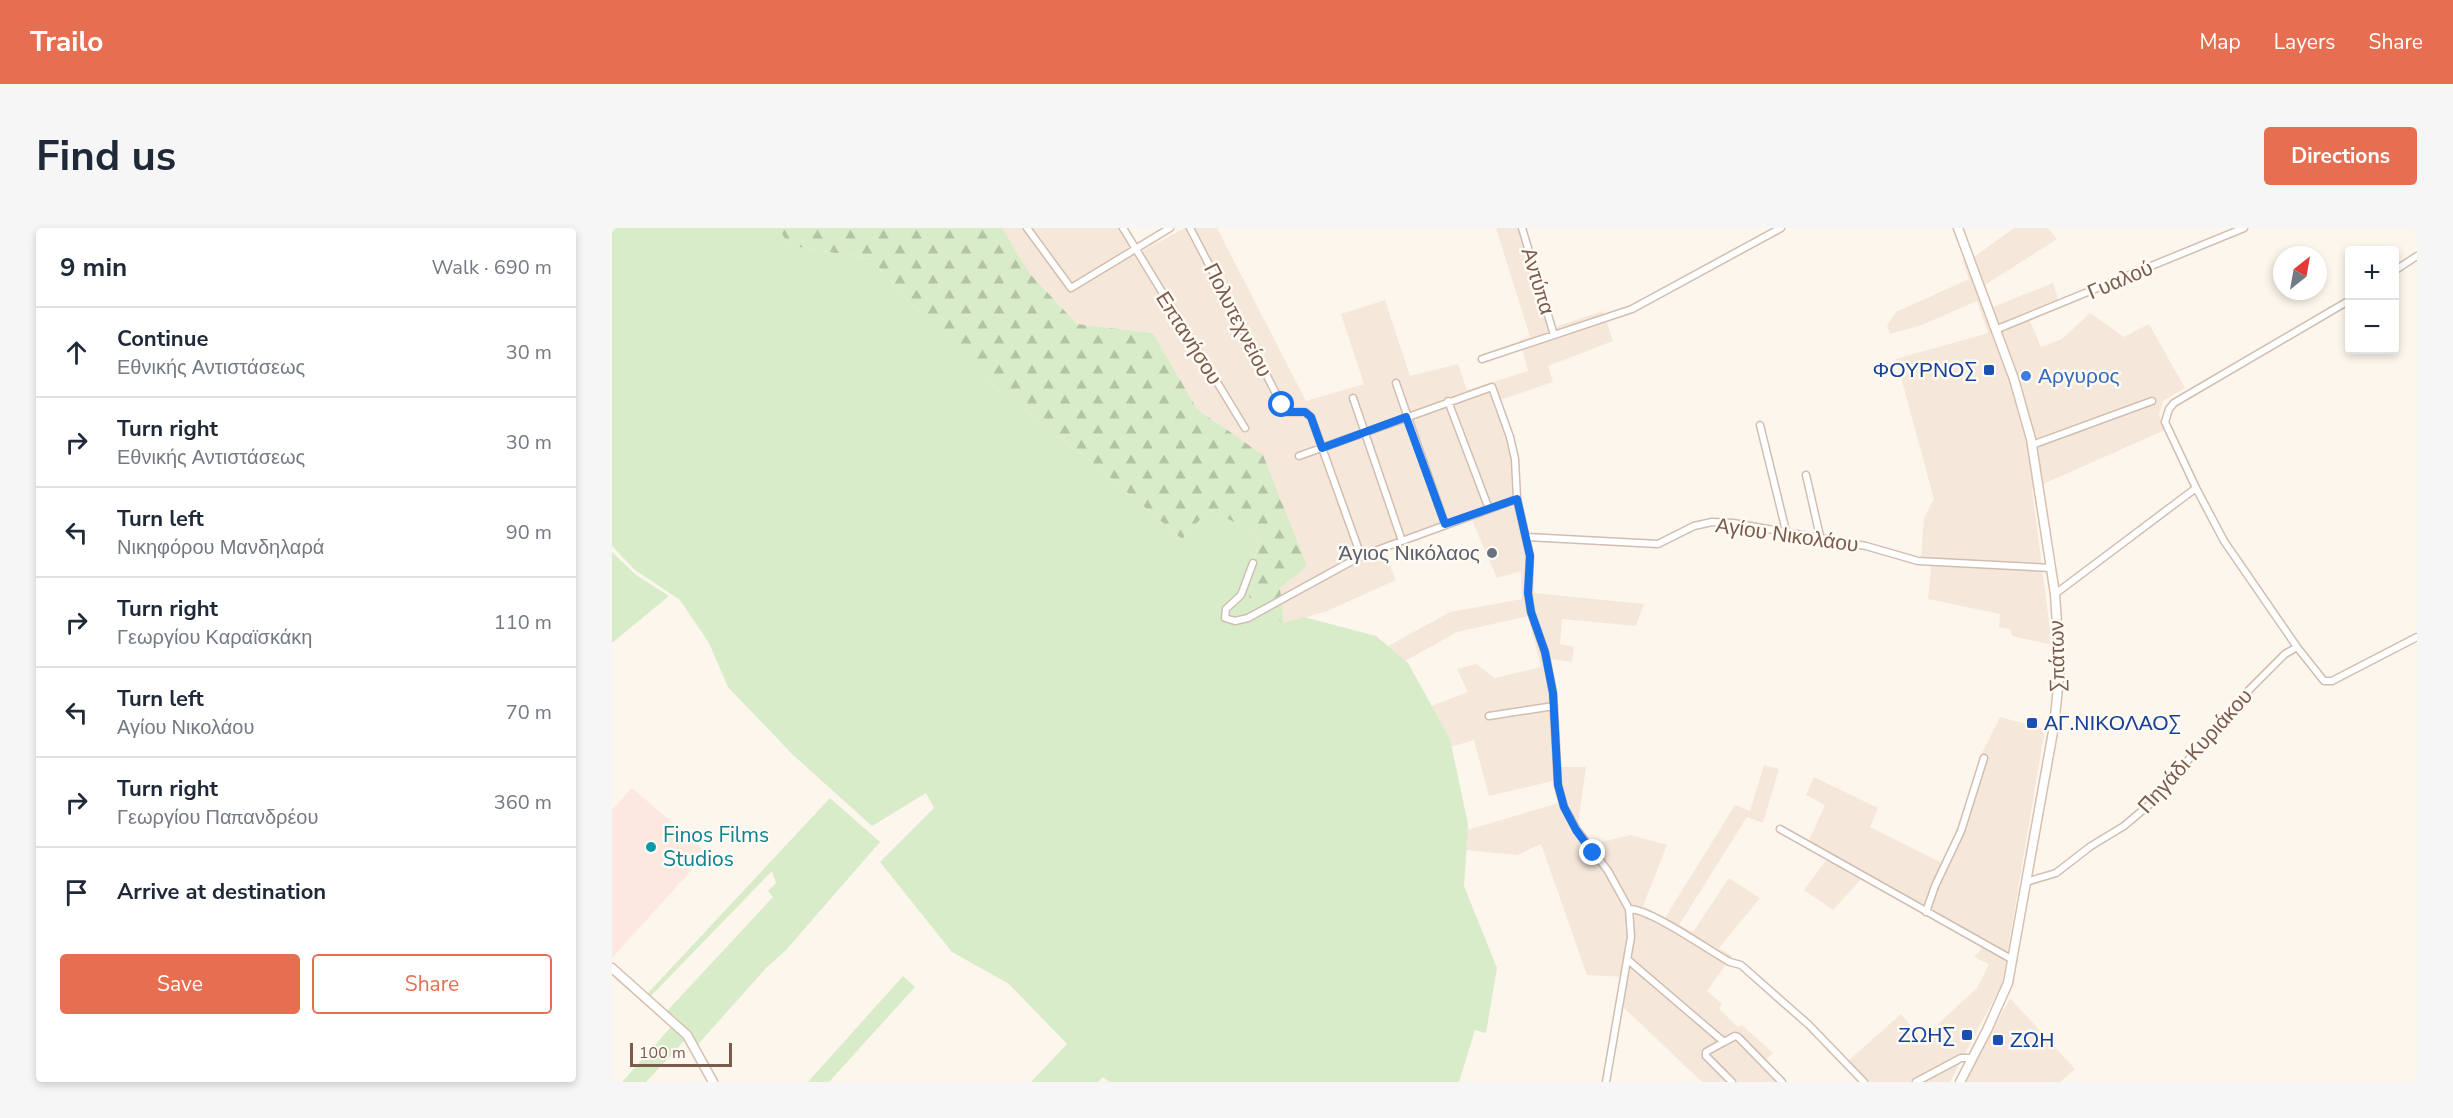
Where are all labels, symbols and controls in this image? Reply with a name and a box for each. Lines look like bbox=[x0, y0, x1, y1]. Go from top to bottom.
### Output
text: Trailo bbox=[30, 23, 103, 61]
text: Map bbox=[2199, 28, 2241, 56]
text: Layers bbox=[2274, 28, 2335, 56]
text: Share bbox=[2368, 28, 2423, 56]
button: Directions bbox=[2264, 127, 2417, 185]
text: Find us bbox=[36, 128, 176, 185]
street label: Αντύπα bbox=[1515, 244, 1561, 318]
north arrow bbox=[2273, 246, 2327, 300]
map controls bbox=[2345, 246, 2399, 354]
button: + bbox=[2345, 246, 2399, 300]
text: 9 min bbox=[60, 250, 127, 285]
text: Walk · 690 m bbox=[432, 254, 552, 281]
street label: Γυαλού bbox=[2083, 254, 2157, 306]
street label: Πολυτεχνείου bbox=[1197, 258, 1279, 382]
street label: Επτανήσου bbox=[1149, 286, 1229, 390]
button: − bbox=[2345, 300, 2399, 354]
text: Continue bbox=[117, 324, 208, 354]
icon: ahead bbox=[60, 336, 93, 369]
text: 30 m bbox=[506, 339, 552, 366]
text: Εθνικής Αντιστάσεως bbox=[117, 354, 305, 381]
place label: ΦΟΥΡΝΟΣ bbox=[1872, 356, 1977, 384]
place label: Αργυρος bbox=[2038, 362, 2120, 390]
marker: ΦΟΥΡΝΟΣ bbox=[1982, 363, 1996, 377]
marker: Αργυρος bbox=[2019, 369, 2033, 383]
route start bbox=[1268, 391, 1294, 417]
text: Turn right bbox=[117, 414, 218, 444]
icon: right bbox=[60, 426, 93, 459]
text: 30 m bbox=[506, 429, 552, 456]
text: Εθνικής Αντιστάσεως bbox=[117, 444, 305, 471]
text: Turn left bbox=[117, 504, 204, 534]
street label: Αγίου Νικολάου bbox=[1714, 511, 1860, 559]
icon: left bbox=[60, 516, 93, 549]
text: 90 m bbox=[506, 519, 552, 546]
text: Νικηφόρου Μανδηλαρά bbox=[117, 534, 324, 561]
place label: Άγιος Νικόλαος bbox=[1339, 539, 1480, 567]
marker: Άγιος Νικόλαος bbox=[1485, 546, 1499, 560]
text: Turn right bbox=[117, 594, 218, 624]
icon: right bbox=[60, 606, 93, 639]
text: 110 m bbox=[494, 609, 552, 636]
street label: Σπάτων bbox=[2042, 620, 2072, 692]
text: Γεωργίου Καραϊσκάκη bbox=[117, 624, 312, 651]
street label: Πηγάδι Κυριάκου bbox=[2131, 683, 2259, 819]
text: Turn left bbox=[117, 684, 204, 714]
icon: left bbox=[60, 696, 93, 729]
text: 70 m bbox=[506, 699, 552, 726]
place label: ΑΓ.ΝΙΚΟΛΑΟΣ bbox=[2044, 709, 2181, 737]
text: Αγίου Νικολάου bbox=[117, 714, 254, 741]
marker: ΑΓ.ΝΙΚΟΛΑΟΣ bbox=[2025, 716, 2039, 730]
text: Turn right bbox=[117, 774, 218, 804]
icon: right bbox=[60, 786, 93, 819]
text: 360 m bbox=[494, 789, 552, 816]
text: Γεωργίου Παπανδρέου bbox=[117, 804, 318, 831]
place label: Finos Films Studios bbox=[663, 821, 769, 873]
route end bbox=[1579, 839, 1605, 865]
marker: Finos Films Studios bbox=[644, 840, 658, 854]
icon: arrive bbox=[60, 876, 93, 909]
text: Arrive at destination bbox=[117, 877, 326, 907]
button: Save bbox=[60, 954, 300, 1014]
button: Share bbox=[312, 954, 552, 1014]
place label: ΖΩΗΣ bbox=[1898, 1021, 1955, 1049]
place label: ΖΩΗ bbox=[2010, 1026, 2054, 1054]
marker: ΖΩΗΣ bbox=[1960, 1028, 1974, 1042]
marker: ΖΩΗ bbox=[1991, 1033, 2005, 1047]
scale bar bbox=[630, 1040, 732, 1068]
text: 100 m bbox=[639, 1042, 686, 1064]

